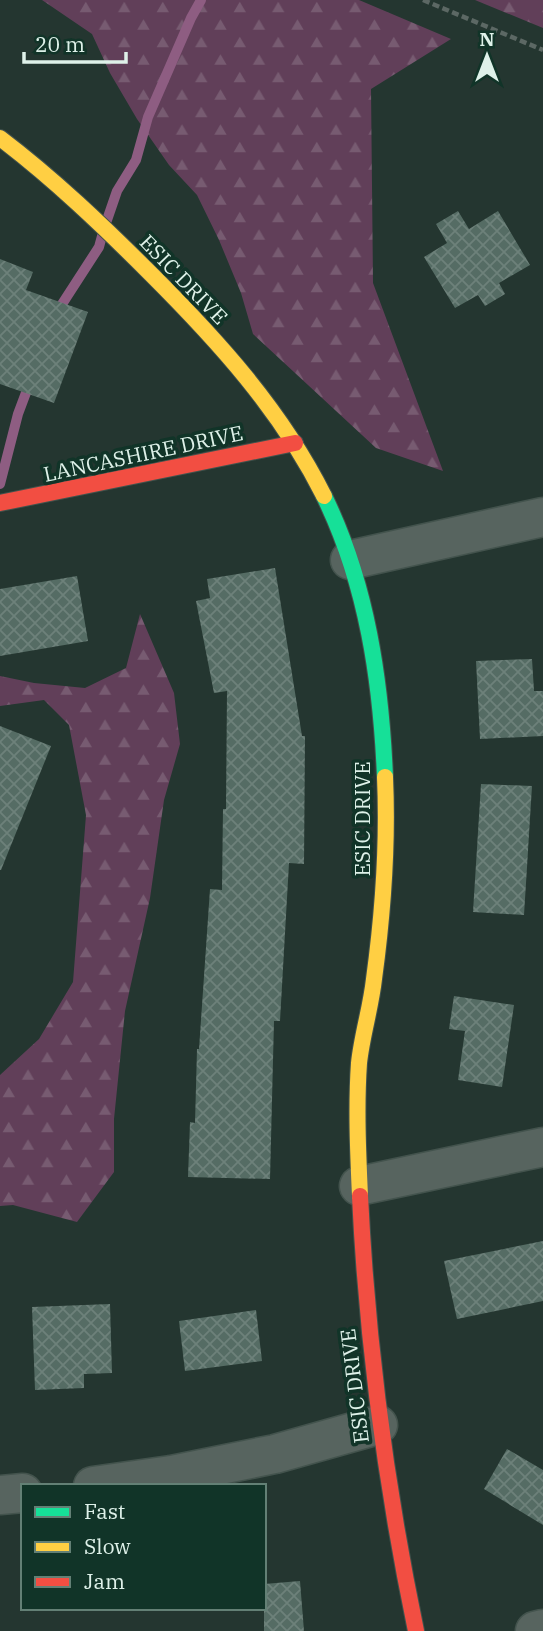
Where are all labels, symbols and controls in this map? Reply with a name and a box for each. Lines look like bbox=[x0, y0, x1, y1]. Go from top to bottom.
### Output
scale bar bbox=[24, 21, 126, 65]
north arrow bbox=[452, 21, 522, 91]
text: N bbox=[479, 27, 495, 51]
text: 20 m bbox=[35, 30, 85, 58]
street label: ESIC DRIVE bbox=[134, 228, 234, 330]
street label: LANCASHIRE DRIVE bbox=[41, 418, 245, 488]
street label: ESIC DRIVE bbox=[348, 761, 376, 877]
street label: ESIC DRIVE bbox=[333, 1327, 375, 1445]
legend bbox=[21, 1484, 266, 1610]
text: Fast bbox=[84, 1497, 125, 1525]
text: Slow bbox=[84, 1532, 131, 1560]
text: Jam bbox=[84, 1567, 125, 1595]

